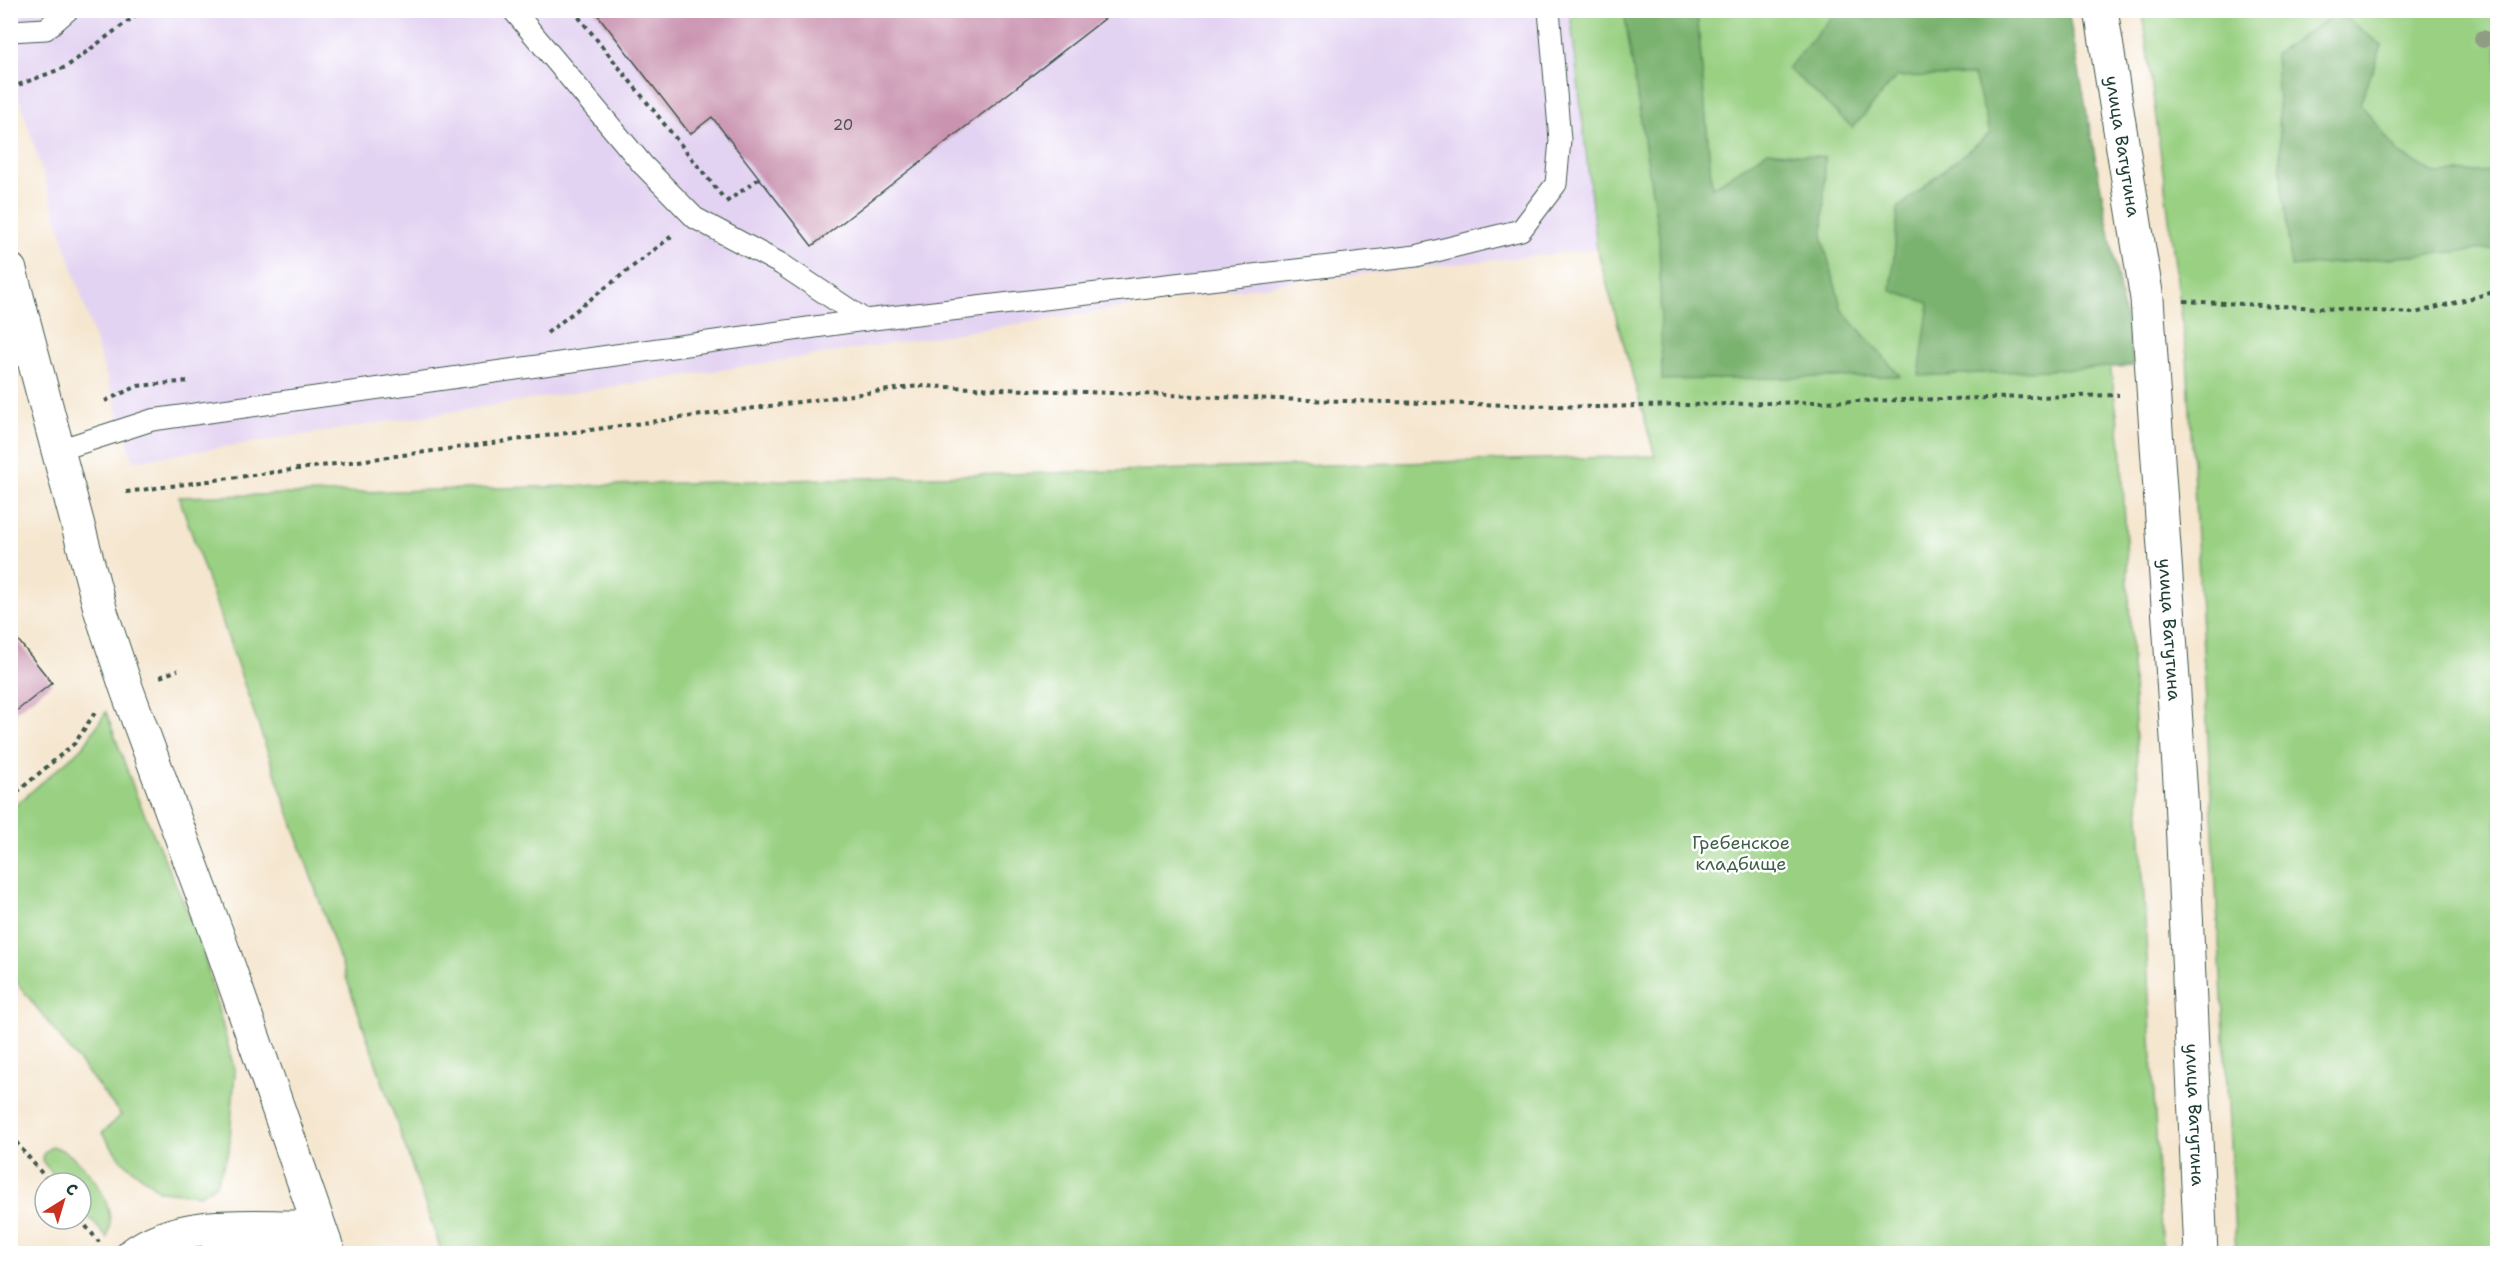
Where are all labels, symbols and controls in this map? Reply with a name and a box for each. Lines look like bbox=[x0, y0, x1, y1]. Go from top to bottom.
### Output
street label: улица Ватутина bbox=[2100, 74, 2146, 219]
house number: 20 bbox=[833, 115, 853, 135]
street label: улица Ватутина bbox=[2153, 558, 2186, 702]
park label: Гребенское кладбище bbox=[1692, 831, 1790, 876]
street label: улица Ватутина bbox=[2180, 1043, 2210, 1187]
north arrow bbox=[33, 1171, 93, 1231]
text: С bbox=[61, 1178, 82, 1201]

